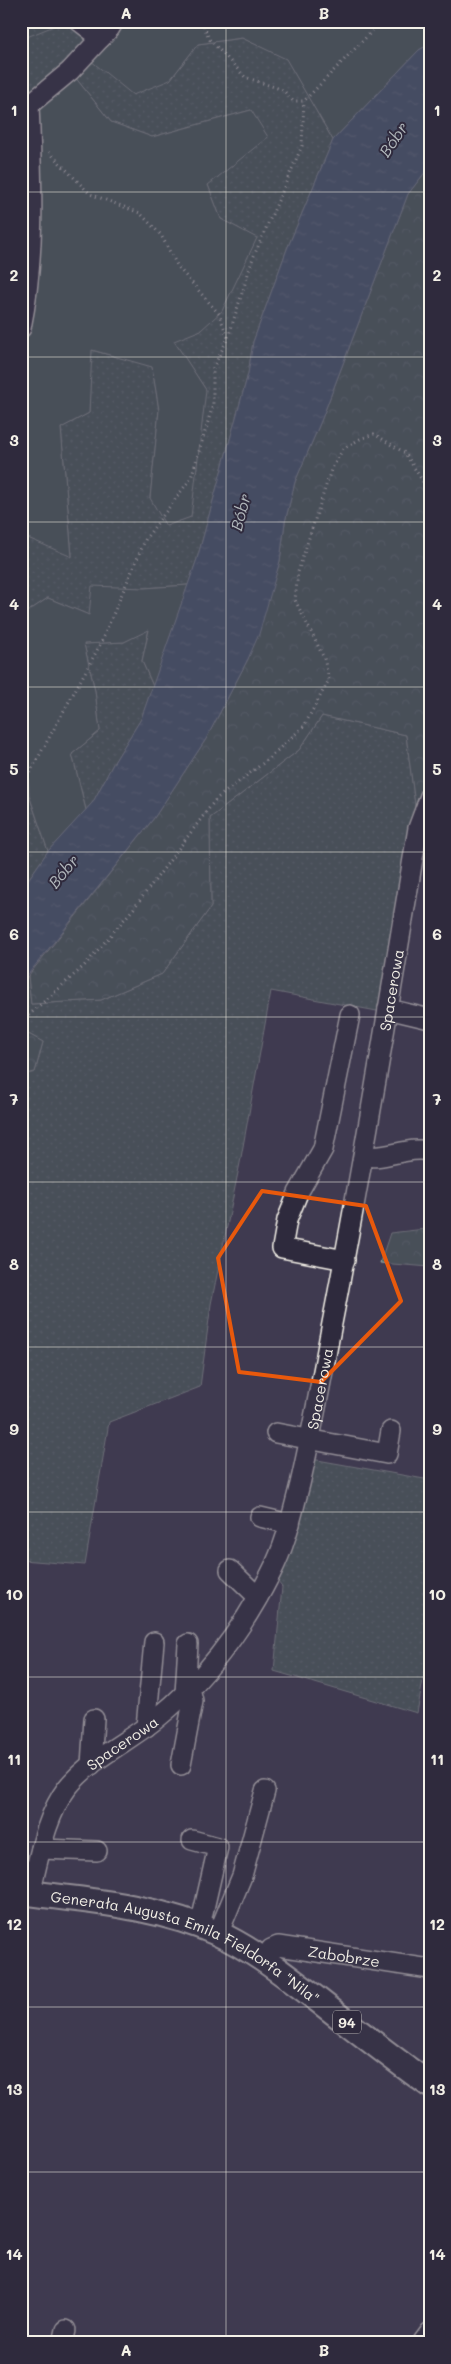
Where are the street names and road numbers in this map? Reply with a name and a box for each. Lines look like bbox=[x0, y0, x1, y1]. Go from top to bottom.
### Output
street label: Spacerowa bbox=[375, 948, 408, 1032]
street label: Spacerowa bbox=[302, 1346, 337, 1431]
street label: Spacerowa bbox=[82, 1711, 162, 1775]
street label: Generała Augusta Emila Fieldorfa "Nila" bbox=[50, 1886, 324, 2008]
street label: Zabobrze bbox=[307, 1941, 381, 1971]
road number: 94 bbox=[333, 2010, 361, 2034]

